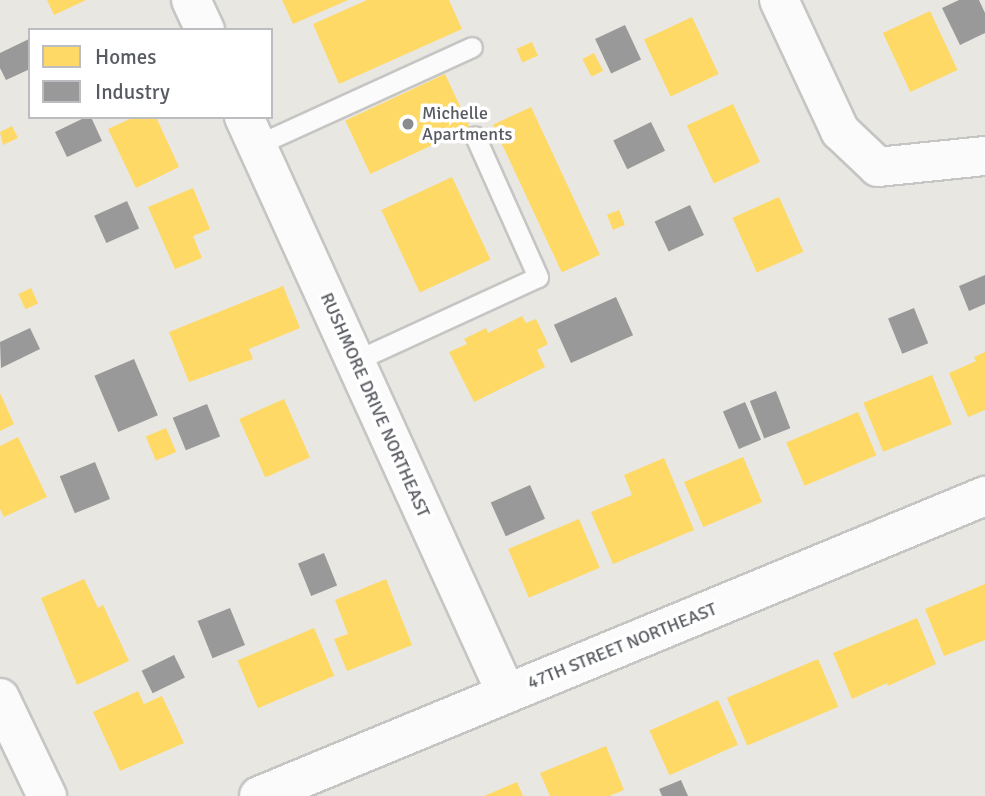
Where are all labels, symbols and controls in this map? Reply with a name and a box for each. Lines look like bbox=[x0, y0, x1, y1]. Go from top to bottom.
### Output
legend bbox=[28, 28, 273, 119]
text: Homes bbox=[95, 44, 157, 70]
text: Industry bbox=[95, 79, 170, 105]
place label: Michelle Apartments bbox=[422, 103, 512, 146]
marker: Michelle Apartments bbox=[400, 116, 416, 132]
street label: RUSHMORE DRIVE NORTHEAST bbox=[316, 289, 434, 521]
street label: 47TH STREET NORTHEAST bbox=[524, 598, 720, 694]

